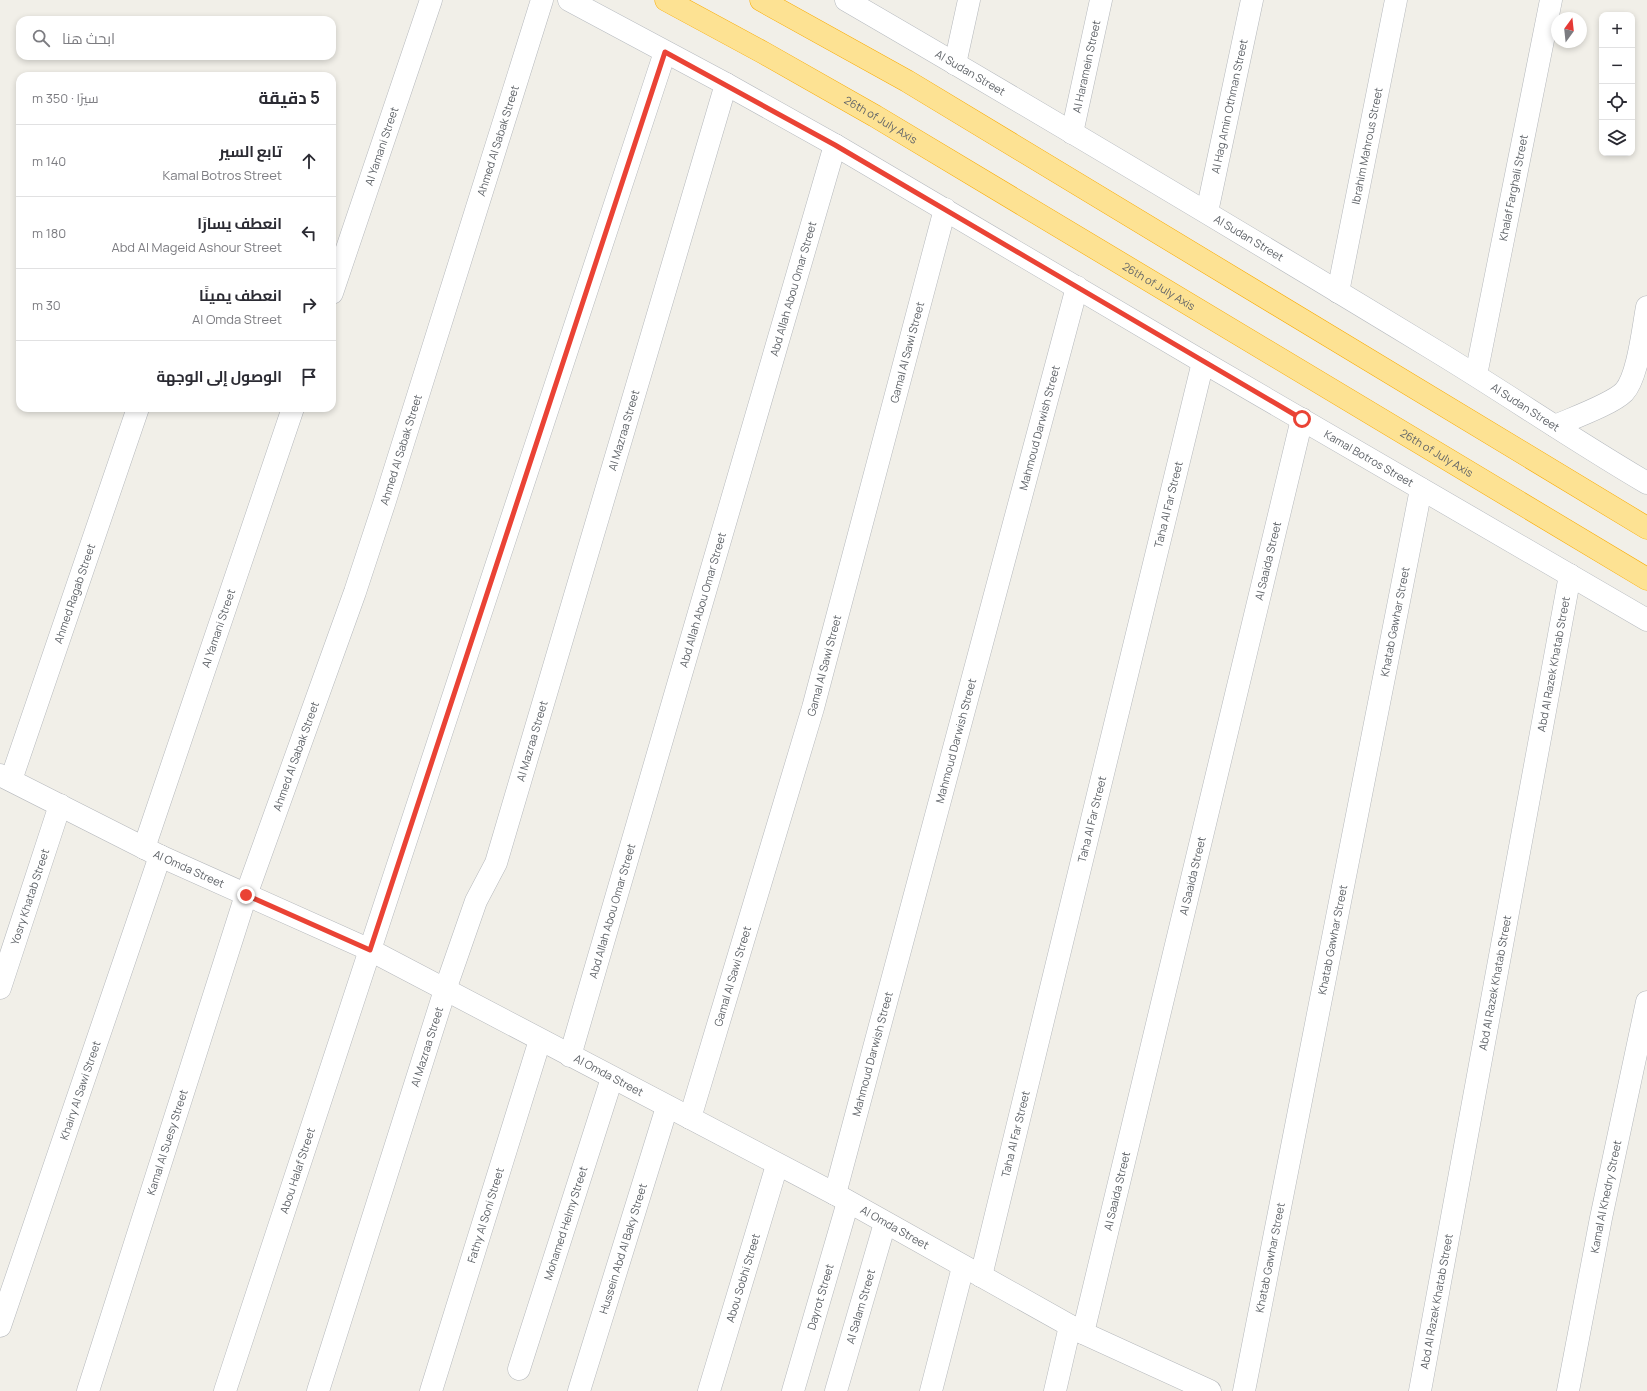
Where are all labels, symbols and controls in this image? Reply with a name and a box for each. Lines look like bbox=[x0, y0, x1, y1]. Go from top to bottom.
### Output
north arrow bbox=[1551, 12, 1587, 48]
map controls bbox=[1599, 12, 1635, 156]
button: + bbox=[1599, 12, 1635, 48]
search box bbox=[16, 16, 336, 60]
street label: Al Haramein Street bbox=[1069, 19, 1103, 114]
icon: search bbox=[30, 27, 52, 49]
text: ابحث هنا bbox=[62, 28, 115, 49]
street label: Al Hag Amin Othman Street bbox=[1207, 38, 1251, 175]
street label: Al Sudan Street bbox=[933, 46, 1008, 99]
button: − bbox=[1599, 48, 1635, 84]
street label: Ahmed Al Sabak Street bbox=[473, 83, 522, 198]
button: locate bbox=[1599, 84, 1635, 120]
text: 5 دقيقة bbox=[259, 86, 320, 109]
street label: Ibrahim Mahrous Street bbox=[1348, 86, 1385, 205]
text: سيرًا · 350 m bbox=[32, 89, 98, 107]
street label: 26th of July Axis bbox=[842, 92, 921, 147]
street label: Al Yamani Street bbox=[361, 105, 401, 187]
button: layers bbox=[1599, 120, 1635, 156]
street label: Khalaf Farghali Street bbox=[1495, 133, 1531, 242]
text: تابع السير bbox=[219, 141, 282, 162]
icon: ahead bbox=[298, 150, 320, 172]
text: 140 m bbox=[32, 152, 66, 170]
text: Kamal Botros Street bbox=[163, 166, 282, 184]
street label: Al Sudan Street bbox=[1211, 211, 1287, 264]
text: انعطف يسارًا bbox=[197, 213, 282, 234]
street label: Abd Allah Abou Omar Street bbox=[766, 219, 819, 358]
icon: left bbox=[298, 222, 320, 244]
text: 180 m bbox=[32, 224, 66, 242]
text: Abd Al Mageid Ashour Street bbox=[111, 238, 282, 256]
street label: 26th of July Axis bbox=[1120, 258, 1198, 313]
text: انعطف يمينًا bbox=[199, 285, 282, 306]
icon: right bbox=[298, 294, 320, 316]
text: 30 m bbox=[32, 296, 61, 314]
street label: Gamal Al Sawi Street bbox=[886, 300, 927, 404]
text: Al Omda Street bbox=[192, 310, 282, 328]
street label: Mahmoud Darwish Street bbox=[1015, 364, 1063, 492]
text: الوصول إلى الوجهة bbox=[156, 366, 282, 387]
icon: arrive bbox=[298, 366, 320, 388]
street label: Al Sudan Street bbox=[1488, 379, 1563, 434]
street label: Al Mazraa Street bbox=[604, 388, 642, 472]
street label: Ahmed Al Sabak Street bbox=[376, 392, 425, 507]
route start bbox=[1293, 410, 1311, 428]
street label: 26th of July Axis bbox=[1398, 425, 1476, 480]
street label: Kamal Botros Street bbox=[1322, 426, 1417, 490]
street label: Taha Al Far Street bbox=[1150, 460, 1186, 549]
street label: Al Saaida Street bbox=[1251, 520, 1284, 602]
street label: Abd Allah Abou Omar Street bbox=[675, 530, 729, 669]
street label: Ahmed Ragab Street bbox=[50, 541, 98, 645]
street label: Khatab Gawhar Street bbox=[1376, 565, 1413, 678]
street label: Al Yamani Street bbox=[198, 587, 238, 669]
street label: Abd Al Razek Khatab Street bbox=[1533, 595, 1573, 733]
street label: Gamal Al Sawi Street bbox=[803, 613, 844, 718]
street label: Mahmoud Darwish Street bbox=[932, 677, 979, 805]
street label: Ahmed Al Sabak Street bbox=[269, 699, 322, 813]
street label: Al Mazraa Street bbox=[513, 699, 551, 783]
street label: Taha Al Far Street bbox=[1074, 774, 1109, 864]
street label: Al Saaida Street bbox=[1175, 835, 1209, 917]
street label: Abd Allah Abou Omar Street bbox=[585, 842, 638, 980]
street label: Al Omda Street bbox=[151, 846, 227, 891]
street label: Yosry Khatab Street bbox=[7, 847, 52, 947]
street label: Khatab Gawhar Street bbox=[1314, 883, 1350, 996]
route end bbox=[237, 886, 255, 904]
street label: Abd Al Razek Khatab Street bbox=[1475, 914, 1514, 1052]
street label: Gamal Al Sawi Street bbox=[710, 924, 754, 1028]
street label: Mahmoud Darwish Street bbox=[848, 990, 896, 1118]
street label: Al Mazraa Street bbox=[407, 1005, 446, 1089]
street label: Khairy Al Sawi Street bbox=[56, 1039, 104, 1142]
street label: Al Omda Street bbox=[572, 1050, 646, 1099]
street label: Kamal Al Suesy Street bbox=[143, 1087, 191, 1197]
street label: Taha Al Far Street bbox=[997, 1089, 1033, 1179]
street label: Abou Halaf Street bbox=[276, 1126, 318, 1215]
street label: Kamal Al Khedry Street bbox=[1586, 1139, 1624, 1254]
street label: Al Saaida Street bbox=[1100, 1150, 1133, 1232]
street label: Mohamed Helmy Street bbox=[540, 1164, 590, 1282]
street label: Fathy Al Soni Street bbox=[463, 1166, 507, 1265]
street label: Hussein Abd Al Baky Street bbox=[595, 1181, 650, 1316]
street label: Khatab Gawhar Street bbox=[1252, 1201, 1288, 1314]
street label: Al Omda Street bbox=[858, 1202, 932, 1252]
street label: Abou Sobhi Street bbox=[722, 1232, 763, 1324]
street label: Abd Al Razek Khatab Street bbox=[1416, 1233, 1456, 1370]
street label: Dayrot Street bbox=[803, 1262, 837, 1332]
street label: Al Salam Street bbox=[842, 1267, 878, 1346]

